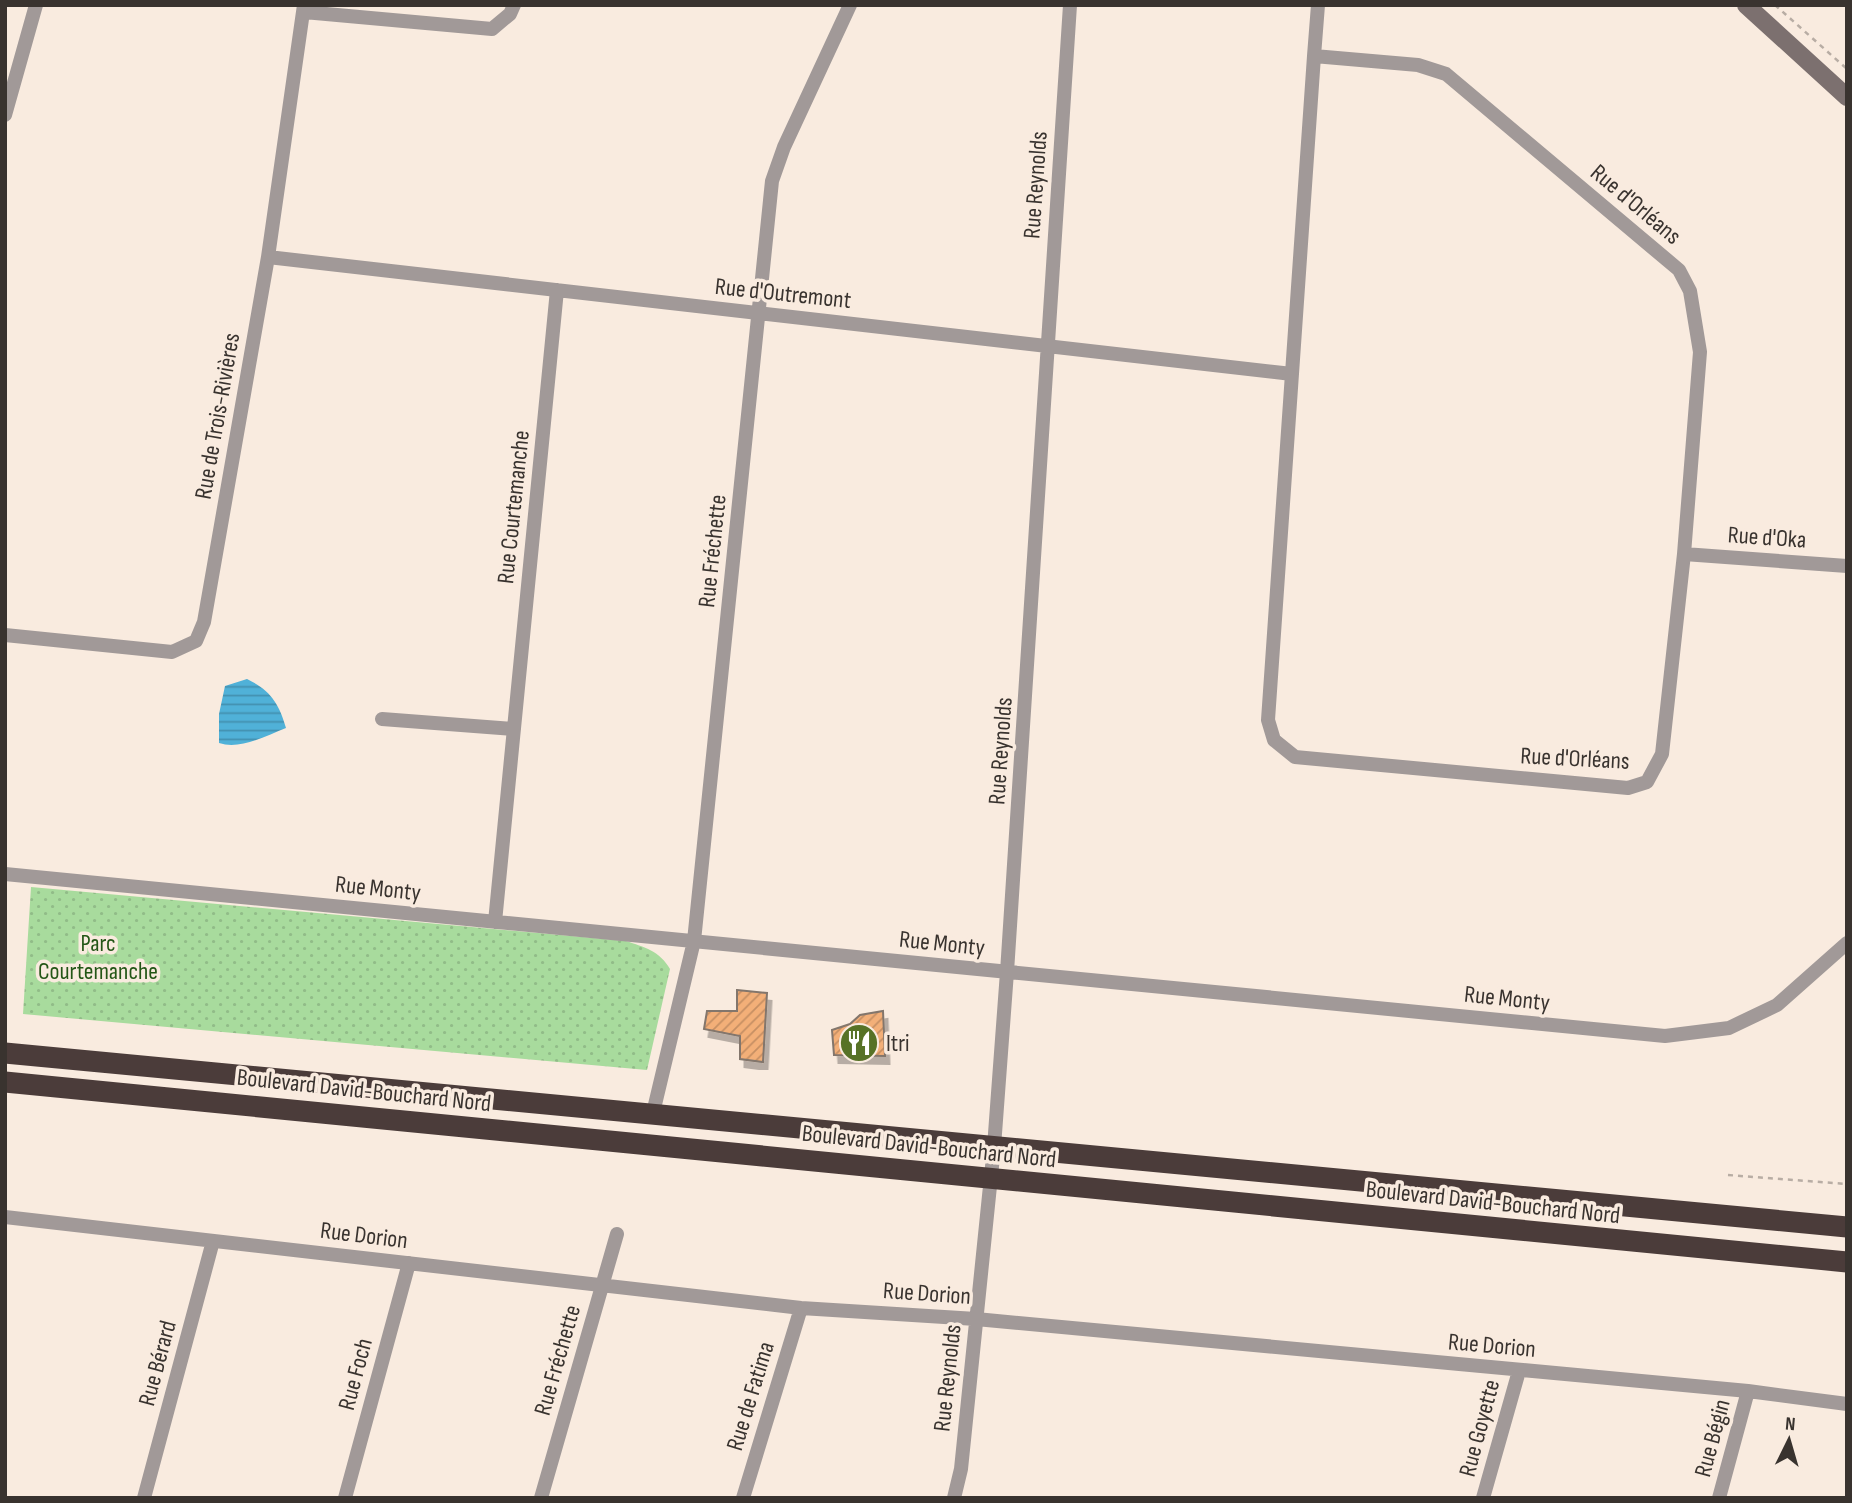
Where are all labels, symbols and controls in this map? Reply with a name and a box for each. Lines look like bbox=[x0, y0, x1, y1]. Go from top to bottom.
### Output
street label: Rue Reynolds bbox=[1017, 130, 1054, 240]
street label: Rue d'Orléans bbox=[1584, 158, 1687, 251]
street label: Rue d'Outremont bbox=[713, 272, 853, 315]
street label: Rue de Trois-Rivières bbox=[189, 331, 246, 501]
street label: Rue Courtemanche bbox=[491, 429, 536, 585]
street label: Rue Fréchette bbox=[692, 493, 733, 609]
street label: Rue d'Oka bbox=[1727, 520, 1807, 555]
street label: Rue Reynolds bbox=[982, 696, 1019, 806]
street label: Rue d'Orléans bbox=[1520, 741, 1630, 776]
street label: Rue Monty bbox=[334, 870, 422, 907]
street label: Rue Monty bbox=[898, 925, 986, 962]
park label: Parc Courtemanche bbox=[38, 929, 158, 986]
street label: Rue Monty bbox=[1463, 980, 1551, 1017]
restaurant icon: Itri bbox=[838, 1022, 880, 1064]
place label: Itri bbox=[886, 1029, 910, 1058]
street label: Boulevard David-Bouchard Nord bbox=[236, 1063, 492, 1118]
street label: Boulevard David-Bouchard Nord bbox=[801, 1119, 1057, 1174]
street label: Boulevard David-Bouchard Nord bbox=[1365, 1175, 1621, 1230]
street label: Rue Dorion bbox=[319, 1216, 409, 1255]
street label: Rue Dorion bbox=[882, 1276, 972, 1311]
street label: Rue Fréchette bbox=[528, 1302, 587, 1419]
street label: Rue Bérard bbox=[132, 1317, 183, 1409]
street label: Rue Reynolds bbox=[927, 1323, 968, 1433]
street label: Rue Dorion bbox=[1447, 1327, 1537, 1364]
street label: Rue Foch bbox=[332, 1335, 379, 1413]
street label: Rue de Fatima bbox=[720, 1338, 781, 1454]
street label: Rue Goyette bbox=[1453, 1377, 1506, 1480]
street label: Rue Bégin bbox=[1688, 1396, 1737, 1480]
north arrow bbox=[1754, 1405, 1824, 1475]
text: N bbox=[1784, 1413, 1796, 1436]

